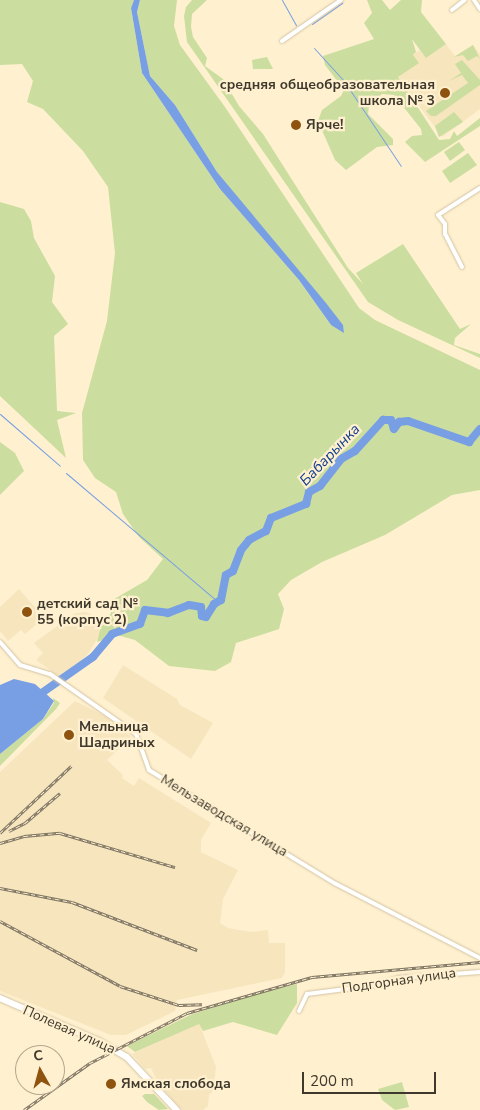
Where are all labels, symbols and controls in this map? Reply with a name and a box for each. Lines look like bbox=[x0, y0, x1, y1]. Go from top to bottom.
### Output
place label: средняя общеобразовательная школа № 3 bbox=[220, 77, 435, 110]
marker: средняя общеобразовательная школа № 3 bbox=[439, 87, 451, 99]
place label: Ярче! bbox=[306, 117, 344, 133]
marker: Ярче! bbox=[290, 119, 302, 131]
water label: Бабарынка bbox=[296, 420, 364, 490]
place label: детский сад № 55 (корпус 2) bbox=[37, 596, 138, 628]
marker: детский сад № 55 (корпус 2) bbox=[21, 606, 33, 618]
place label: Мельница Шадриных bbox=[79, 719, 155, 752]
marker: Мельница Шадриных bbox=[63, 729, 75, 741]
street label: Мельзаводская улица bbox=[157, 771, 291, 861]
street label: Подгорная улица bbox=[341, 965, 457, 997]
street label: Полевая улица bbox=[20, 1002, 118, 1058]
north arrow bbox=[15, 1045, 65, 1095]
text: С bbox=[32, 1046, 44, 1066]
scale bar bbox=[305, 1062, 439, 1094]
text: 200 m bbox=[310, 1071, 354, 1091]
place label: Ямская слобода bbox=[121, 1076, 231, 1092]
marker: Ямская слобода bbox=[105, 1078, 117, 1090]

